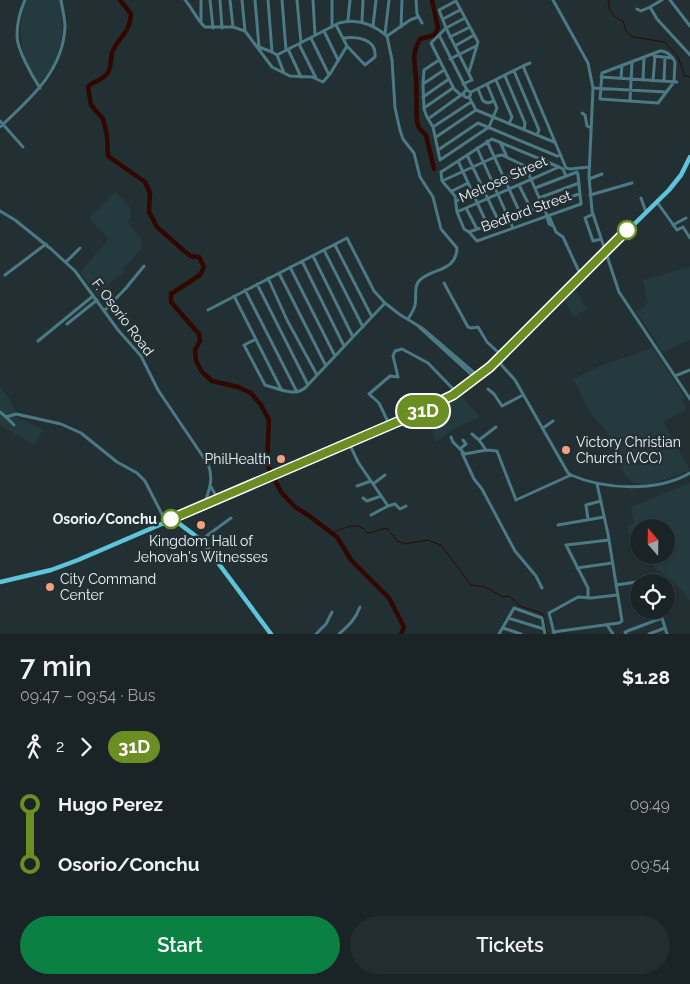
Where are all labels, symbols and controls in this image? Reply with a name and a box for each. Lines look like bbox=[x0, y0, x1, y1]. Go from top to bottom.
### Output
street label: Melrose Street bbox=[457, 152, 550, 206]
street label: Bedford Street bbox=[479, 187, 574, 235]
unlabelled marker bbox=[617, 220, 637, 240]
street label: F. Osorio Road bbox=[89, 275, 157, 359]
line badge: 31D bbox=[394, 395, 452, 427]
text: 31D bbox=[407, 400, 439, 421]
place label: Victory Christian Church (VCC) bbox=[576, 434, 681, 466]
marker: Victory Christian Church (VCC) bbox=[560, 444, 572, 456]
place label: PhilHealth bbox=[205, 451, 271, 467]
marker: PhilHealth bbox=[275, 453, 287, 465]
marker: Osorio/Conchu bbox=[161, 509, 181, 529]
place label: Osorio/Conchu bbox=[53, 511, 157, 527]
marker: Kingdom Hall of Jehovah's Witnesses bbox=[195, 519, 207, 531]
north arrow bbox=[630, 519, 675, 564]
map controls bbox=[630, 519, 675, 619]
place label: Kingdom Hall of Jehovah's Witnesses bbox=[134, 533, 268, 565]
place label: City Command Center bbox=[60, 571, 156, 603]
button: locate bbox=[630, 574, 675, 619]
marker: City Command Center bbox=[44, 581, 56, 593]
text: 7 min bbox=[20, 650, 92, 683]
text: $1.28 bbox=[622, 666, 670, 688]
text: 09:47 – 09:54 · Bus bbox=[20, 686, 155, 705]
icon: walk bbox=[20, 733, 48, 761]
icon: forward bbox=[72, 733, 100, 761]
text: 31D bbox=[118, 736, 150, 757]
text: 2 bbox=[56, 737, 64, 756]
text: Hugo Perez bbox=[58, 793, 163, 815]
text: 09:49 bbox=[630, 795, 670, 814]
text: Osorio/Conchu bbox=[58, 853, 199, 875]
text: 09:54 bbox=[630, 855, 670, 874]
button: Start bbox=[20, 916, 340, 974]
button: Tickets bbox=[350, 916, 670, 974]

